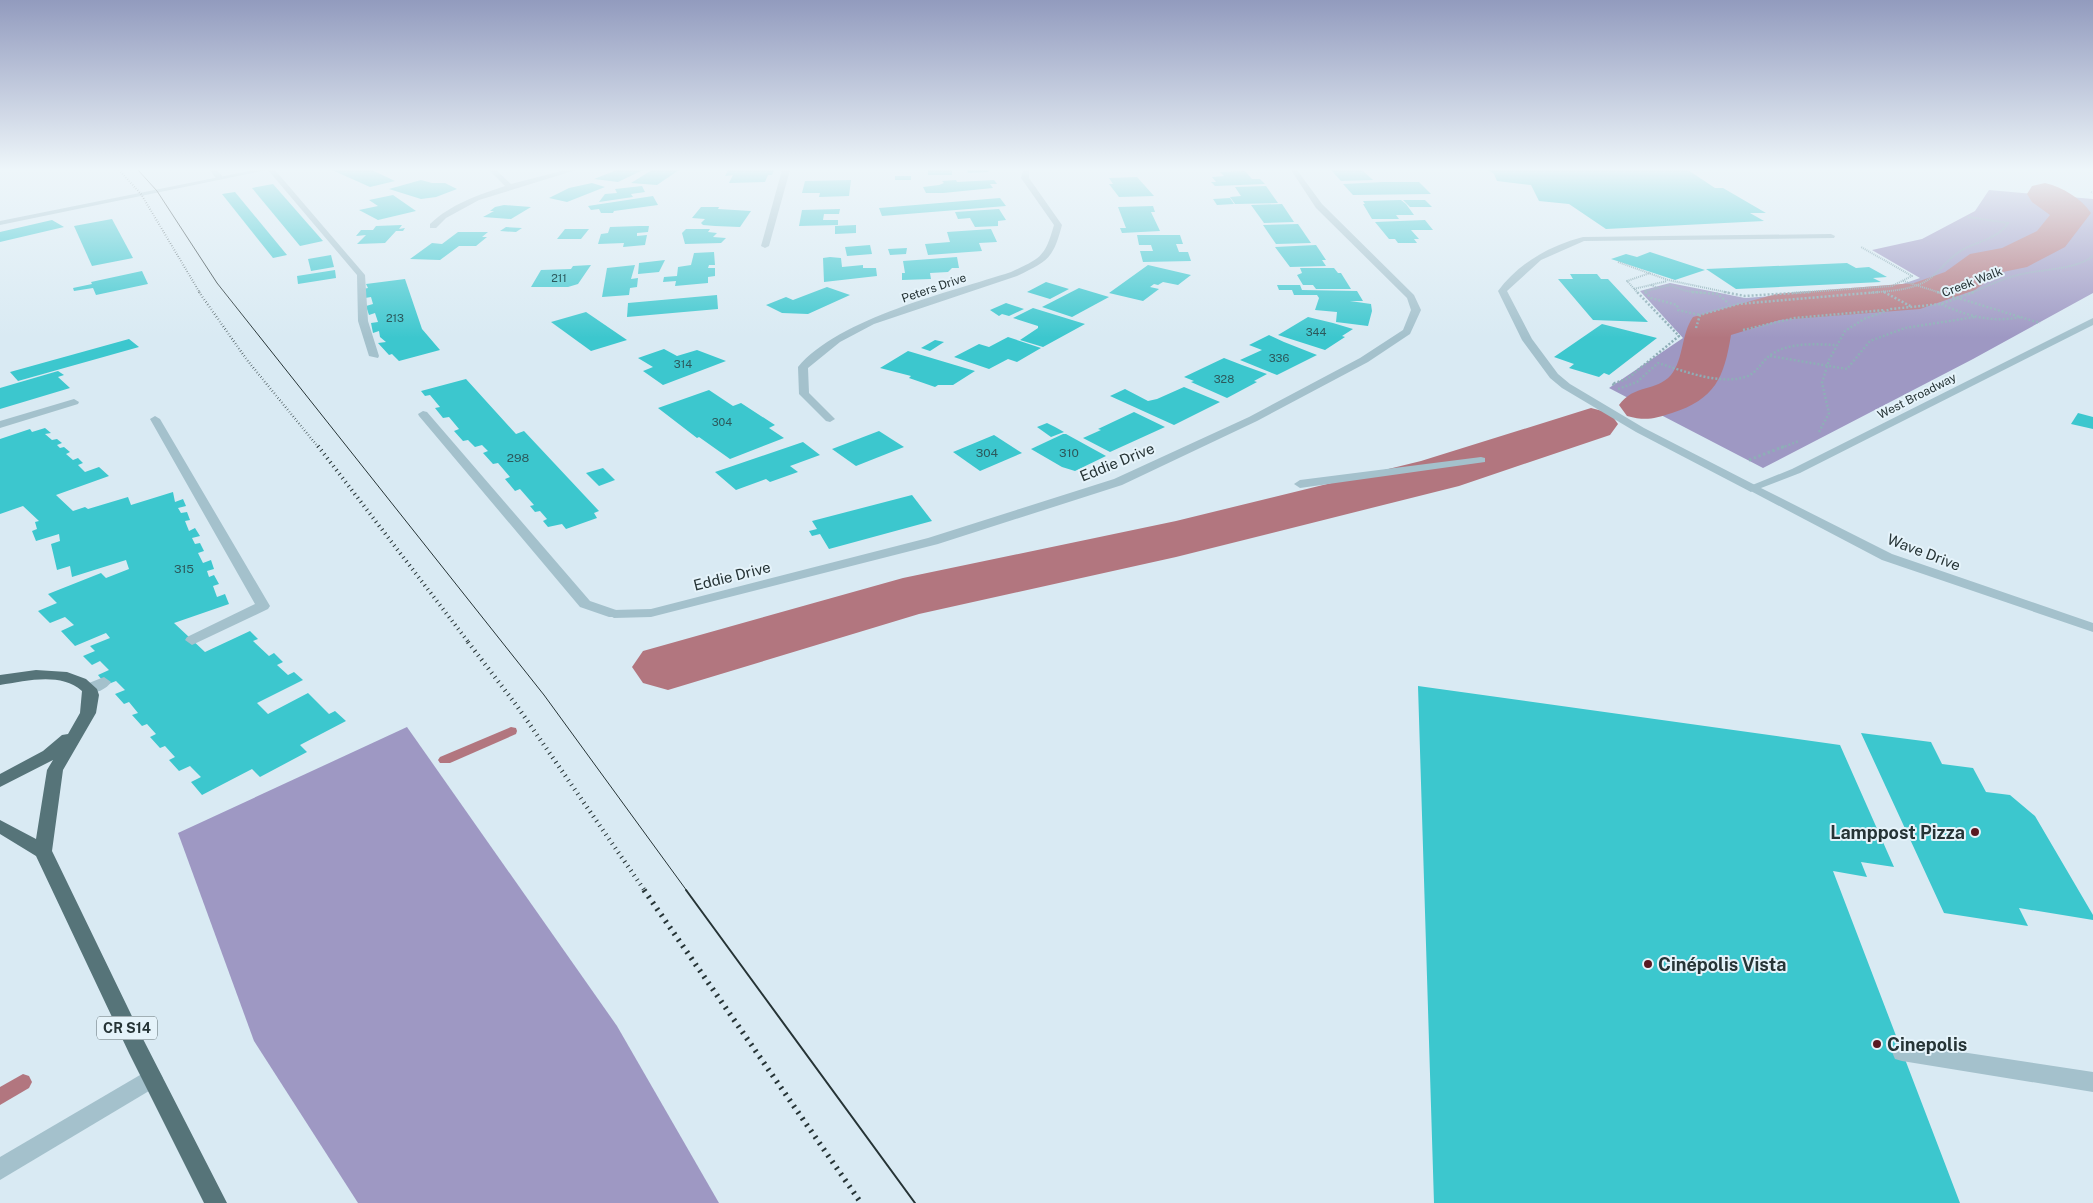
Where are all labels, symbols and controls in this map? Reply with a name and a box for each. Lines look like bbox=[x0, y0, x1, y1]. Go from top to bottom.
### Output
street label: Creek Walk bbox=[1940, 264, 2004, 300]
street label: Peters Drive bbox=[900, 270, 968, 306]
house number: 211 bbox=[551, 272, 567, 284]
house number: 213 bbox=[386, 312, 404, 324]
house number: 344 bbox=[1306, 326, 1326, 338]
house number: 336 bbox=[1269, 352, 1289, 364]
house number: 314 bbox=[674, 358, 692, 370]
street label: West Broadway bbox=[1875, 370, 1959, 422]
house number: 328 bbox=[1214, 373, 1234, 385]
house number: 304 bbox=[712, 416, 732, 428]
street label: Eddie Drive bbox=[1077, 439, 1157, 485]
house number: 304 bbox=[976, 446, 999, 460]
house number: 310 bbox=[1059, 446, 1079, 460]
house number: 298 bbox=[507, 451, 529, 465]
street label: Wave Drive bbox=[1885, 530, 1963, 574]
street label: Eddie Drive bbox=[692, 558, 772, 594]
house number: 315 bbox=[174, 562, 194, 576]
place label: Lamppost Pizza bbox=[1830, 822, 1965, 843]
marker: Lamppost Pizza bbox=[1969, 826, 1981, 838]
place label: Cinépolis Vista bbox=[1658, 954, 1786, 975]
marker: Cinépolis Vista bbox=[1642, 958, 1654, 970]
road number: CR S14 bbox=[97, 1016, 157, 1040]
place label: Cinepolis bbox=[1887, 1034, 1967, 1055]
marker: Cinepolis bbox=[1871, 1038, 1883, 1050]

